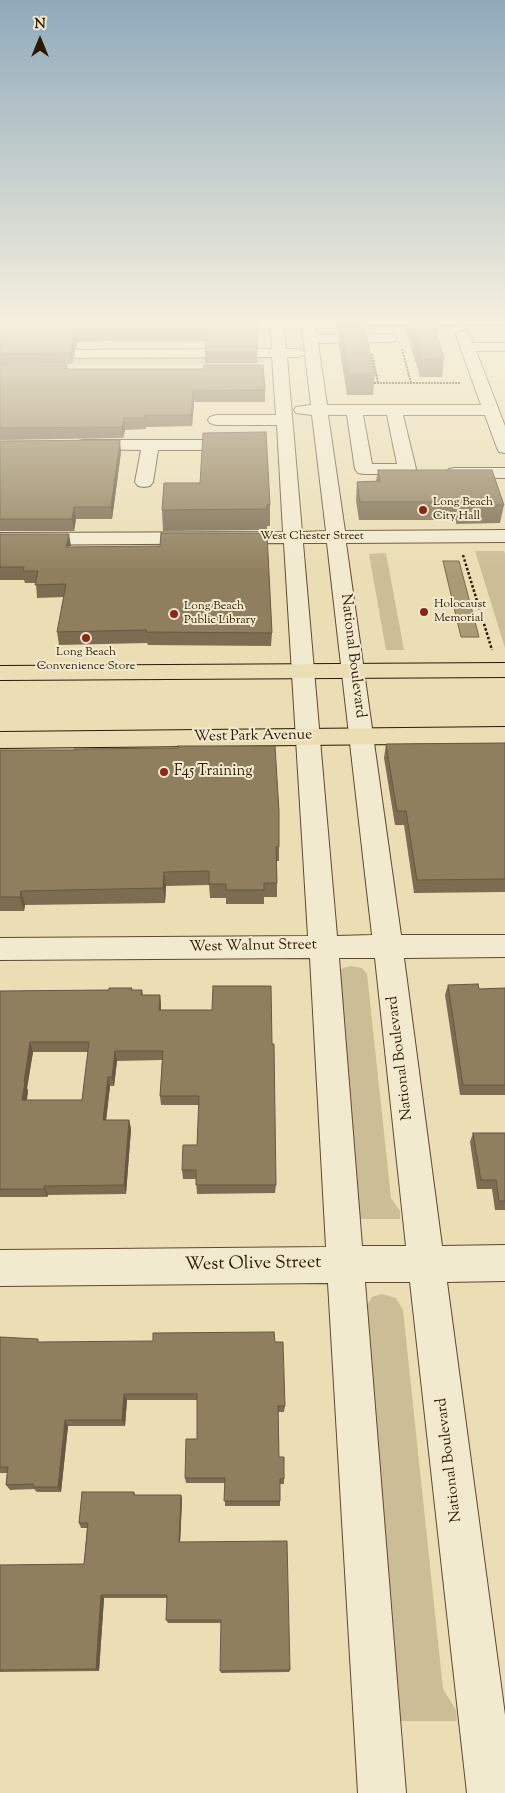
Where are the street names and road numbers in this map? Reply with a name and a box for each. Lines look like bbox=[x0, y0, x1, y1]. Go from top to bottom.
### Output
street label: West Chester Street bbox=[260, 530, 364, 544]
street label: National Boulevard bbox=[335, 593, 369, 719]
street label: West Park Avenue bbox=[194, 727, 312, 747]
street label: West Walnut Street bbox=[189, 937, 317, 957]
street label: National Boulevard bbox=[384, 995, 418, 1121]
street label: West Olive Street bbox=[184, 1253, 322, 1277]
street label: National Boulevard bbox=[433, 1397, 467, 1523]

